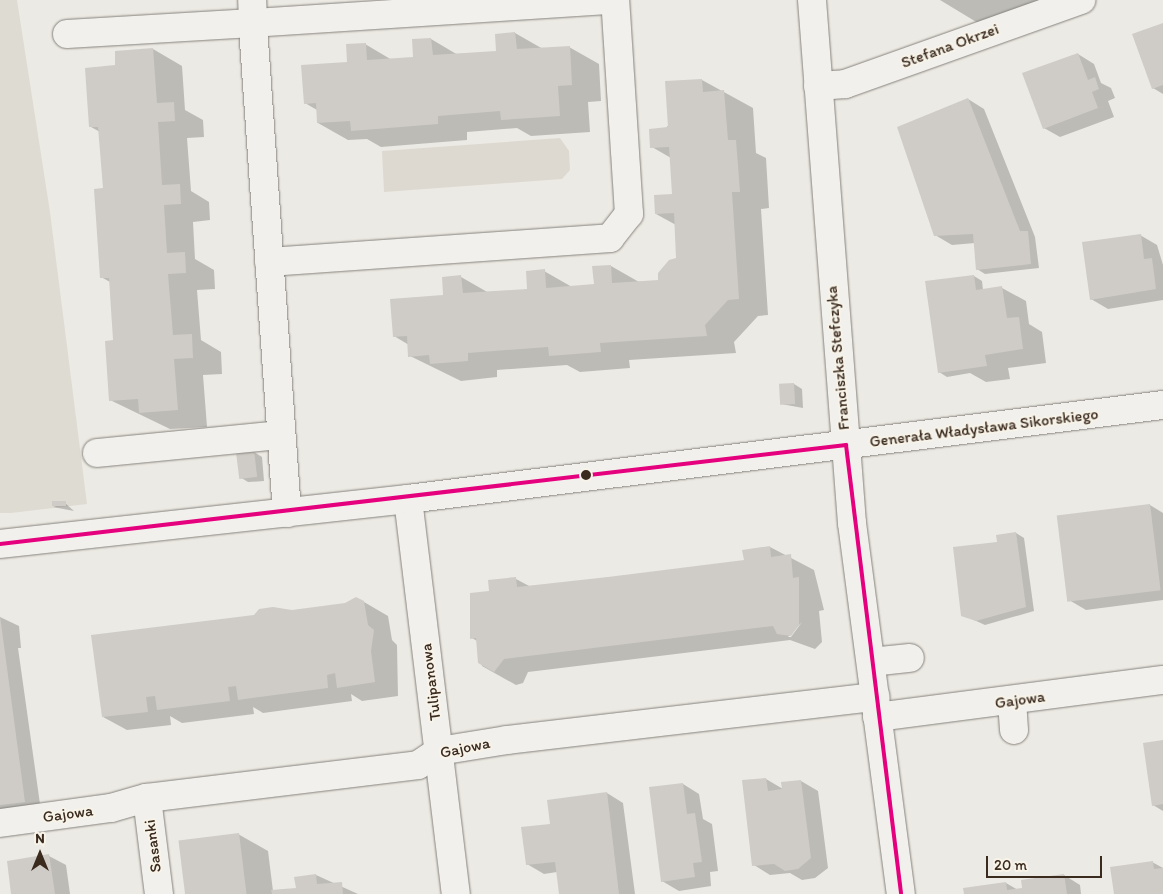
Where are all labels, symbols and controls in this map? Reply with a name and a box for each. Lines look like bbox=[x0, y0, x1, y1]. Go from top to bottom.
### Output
street label: Stefana Okrzei bbox=[899, 19, 1001, 73]
street label: Franciszka Stefczyka bbox=[822, 285, 854, 431]
street label: Generała Władysława Sikorskiego bbox=[868, 404, 1100, 452]
unlabelled marker bbox=[581, 470, 591, 480]
street label: Tulipanowa bbox=[417, 642, 445, 722]
street label: Gajowa bbox=[994, 687, 1046, 713]
street label: Gajowa bbox=[438, 733, 492, 763]
street label: Gajowa bbox=[42, 801, 94, 827]
street label: Sasanki bbox=[140, 818, 166, 874]
north arrow bbox=[15, 829, 65, 879]
text: N bbox=[35, 830, 45, 847]
scale bar bbox=[988, 846, 1104, 878]
text: 20 m bbox=[994, 856, 1027, 874]

